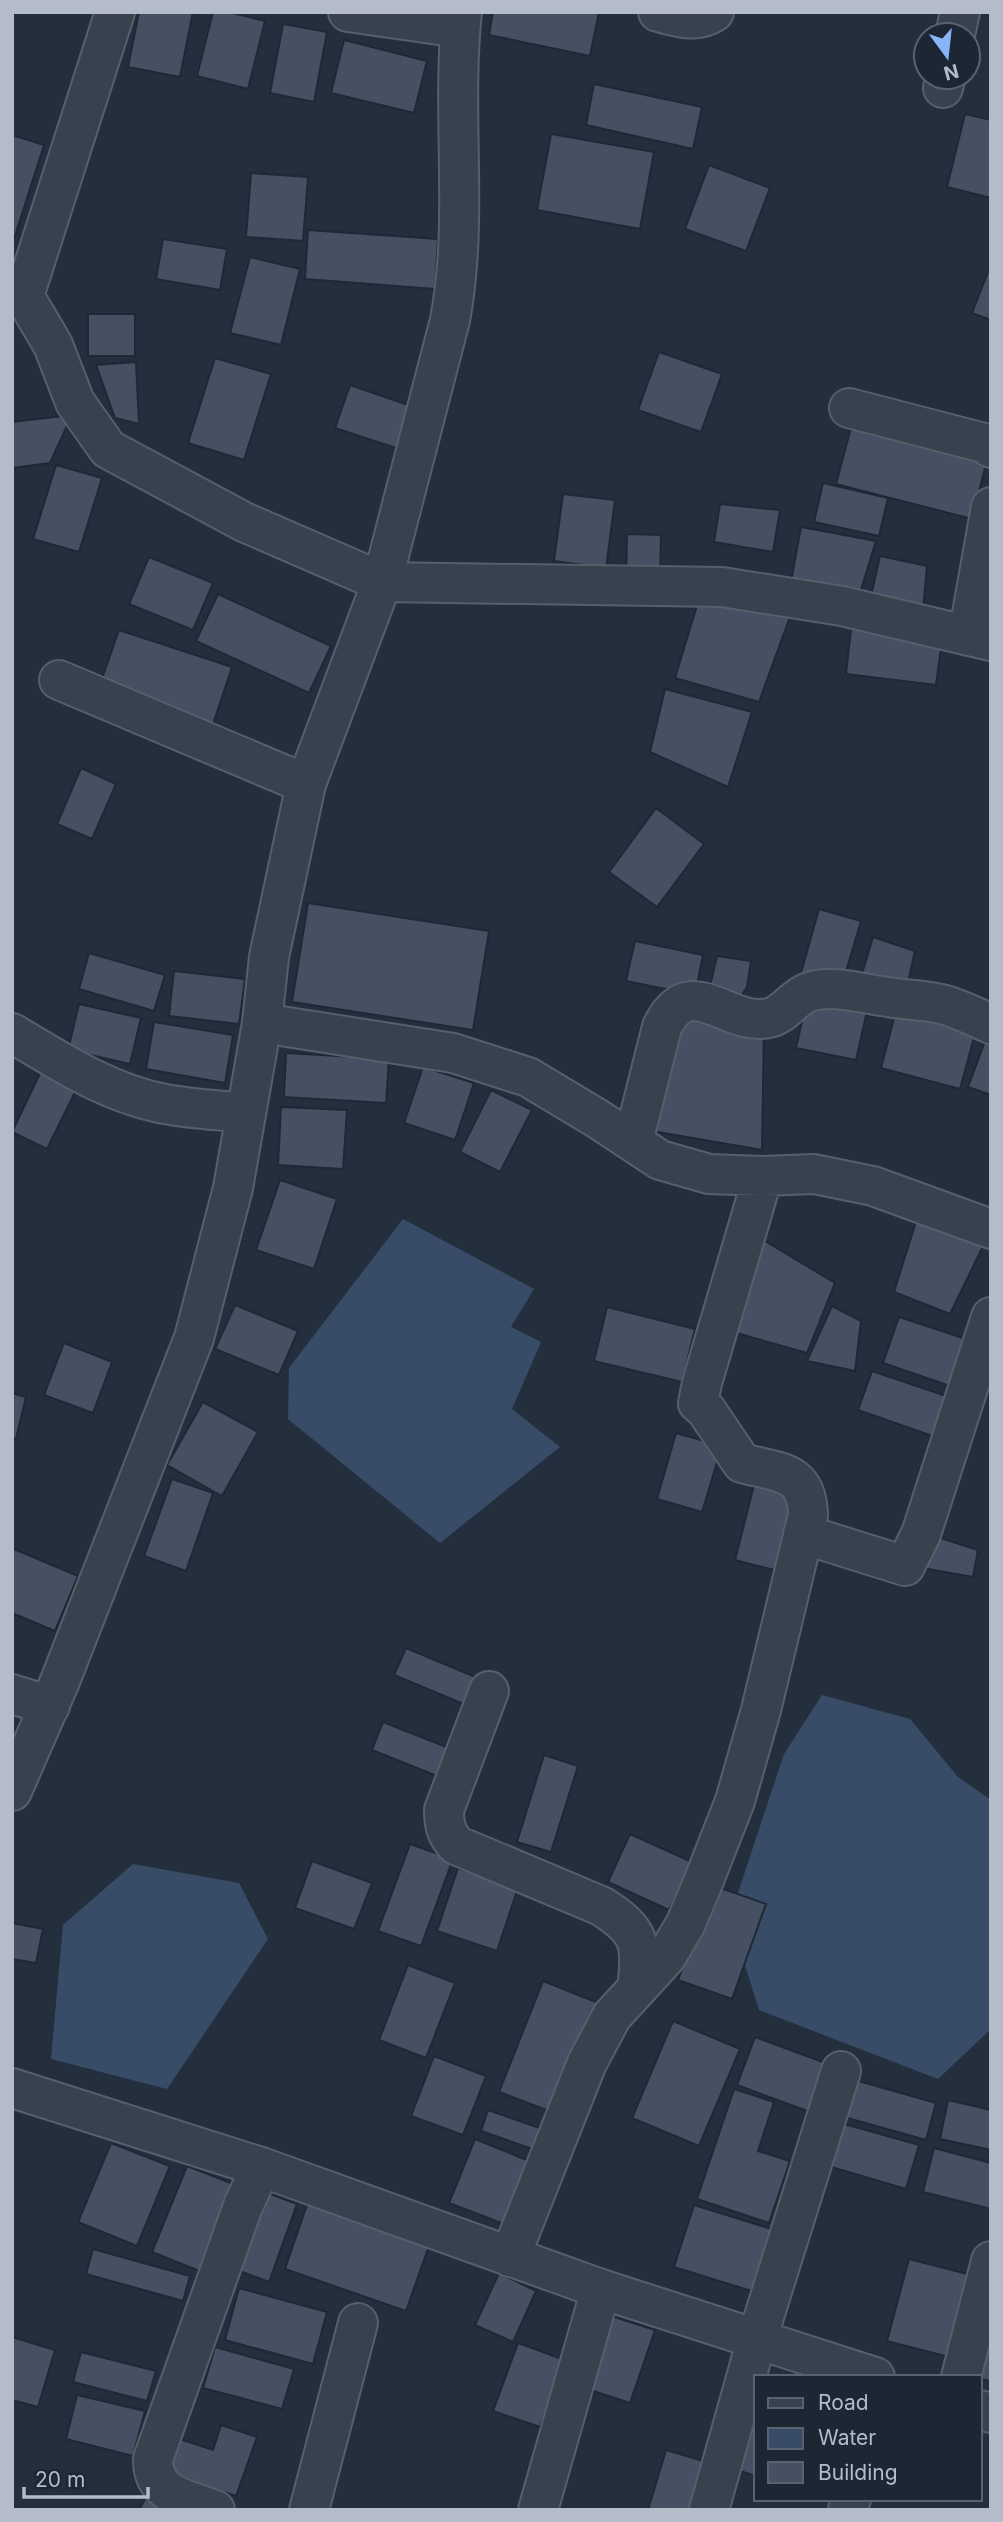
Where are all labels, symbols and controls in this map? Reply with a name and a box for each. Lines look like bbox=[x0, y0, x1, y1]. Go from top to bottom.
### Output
north arrow bbox=[912, 21, 982, 91]
text: N bbox=[941, 59, 961, 85]
legend bbox=[754, 2375, 982, 2501]
text: Road bbox=[818, 2390, 869, 2415]
text: Water bbox=[818, 2425, 876, 2450]
scale bar bbox=[24, 2456, 149, 2500]
text: Building bbox=[818, 2460, 898, 2485]
text: 20 m bbox=[35, 2467, 85, 2492]

